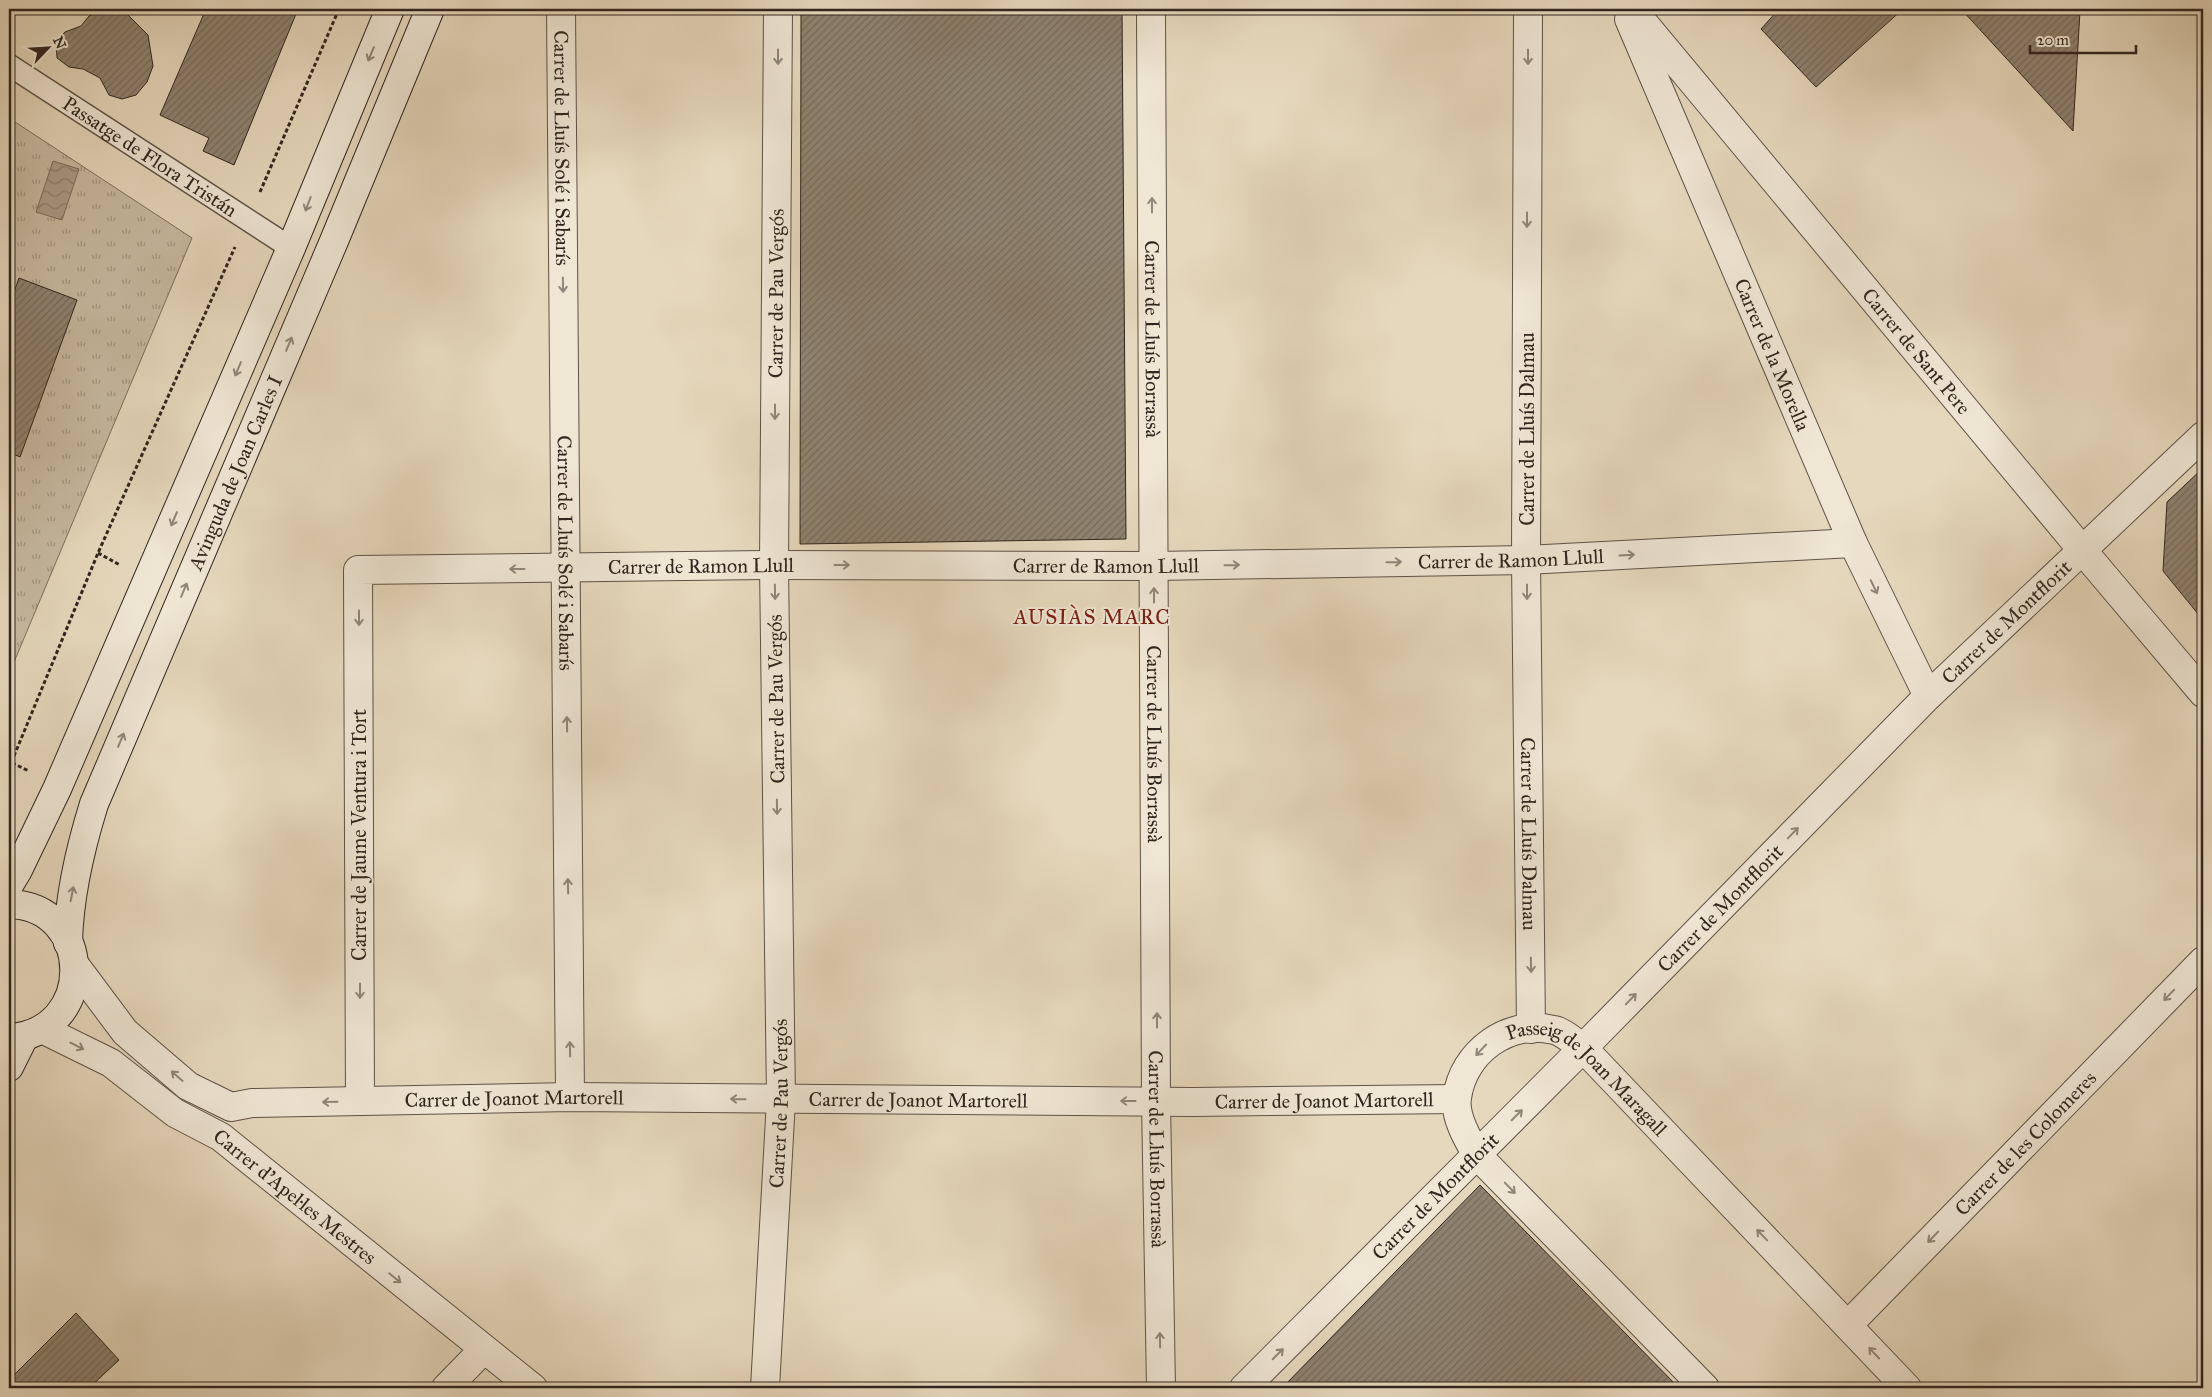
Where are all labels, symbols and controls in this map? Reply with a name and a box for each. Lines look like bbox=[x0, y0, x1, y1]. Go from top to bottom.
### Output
north arrow bbox=[22, 22, 72, 72]
scale bar bbox=[2030, 22, 2136, 54]
street label: Carrer de Lluís Solé i Sabarís bbox=[549, 30, 575, 266]
text: 20 m bbox=[2037, 31, 2069, 49]
text: N bbox=[49, 34, 70, 52]
one-way arrow bbox=[366, 46, 375, 61]
one-way arrow bbox=[773, 49, 783, 65]
one-way arrow bbox=[1523, 49, 1533, 65]
street label: Passatge de Flora Tristán bbox=[58, 91, 242, 222]
one-way arrow bbox=[303, 195, 312, 211]
one-way arrow bbox=[1147, 197, 1157, 213]
street label: Carrer de Pau Vergós bbox=[763, 209, 789, 378]
one-way arrow bbox=[1522, 212, 1532, 228]
street label: Carrer de Lluís Borrassà bbox=[1140, 240, 1165, 438]
street label: Carrer de la Morella bbox=[1729, 275, 1816, 435]
one-way arrow bbox=[558, 276, 568, 293]
street label: Carrer de Sant Pere bbox=[1857, 283, 1976, 419]
street label: Carrer de Lluís Dalmau bbox=[1515, 332, 1539, 526]
one-way arrow bbox=[285, 337, 294, 352]
one-way arrow bbox=[233, 361, 243, 376]
street label: Avinguda de Joan Carles I bbox=[183, 372, 287, 575]
one-way arrow bbox=[770, 404, 780, 420]
street label: Carrer de Lluís Solé i Sabarís bbox=[553, 435, 578, 671]
one-way arrow bbox=[168, 511, 178, 526]
street label: Carrer de Ramon Llull bbox=[1418, 544, 1605, 574]
one-way arrow bbox=[1618, 551, 1634, 560]
street label: Carrer de Ramon Llull bbox=[608, 553, 795, 579]
street label: Carrer de Ramon Llull bbox=[1013, 553, 1200, 578]
street label: Carrer de Montflorit bbox=[1937, 555, 2076, 689]
one-way arrow bbox=[1386, 558, 1402, 567]
one-way arrow bbox=[834, 560, 850, 570]
one-way arrow bbox=[1224, 560, 1240, 570]
one-way arrow bbox=[509, 564, 526, 574]
one-way arrow bbox=[1870, 579, 1880, 594]
one-way arrow bbox=[180, 583, 190, 598]
one-way arrow bbox=[770, 584, 780, 600]
one-way arrow bbox=[1522, 584, 1532, 600]
one-way arrow bbox=[1149, 587, 1159, 603]
district label: AUSIÀS MARC bbox=[1013, 604, 1171, 630]
one-way arrow bbox=[354, 610, 364, 626]
street label: Carrer de Pau Vergós bbox=[763, 614, 790, 784]
street label: Carrer de Lluís Borrassà bbox=[1142, 645, 1167, 843]
street label: Carrer de Jaume Ventura i Tort bbox=[347, 709, 372, 961]
one-way arrow bbox=[562, 716, 572, 732]
one-way arrow bbox=[116, 733, 126, 748]
street label: Carrer de Lluís Dalmau bbox=[1516, 737, 1542, 931]
one-way arrow bbox=[773, 799, 782, 815]
one-way arrow bbox=[1787, 827, 1799, 839]
street label: Carrer de Montflorit bbox=[1652, 839, 1788, 977]
one-way arrow bbox=[564, 878, 573, 894]
one-way arrow bbox=[68, 887, 77, 903]
one-way arrow bbox=[1526, 956, 1536, 973]
one-way arrow bbox=[355, 982, 365, 999]
one-way arrow bbox=[2163, 989, 2175, 1002]
one-way arrow bbox=[1624, 993, 1637, 1005]
one-way arrow bbox=[1152, 1012, 1162, 1028]
street label: Passeig de Joan Maragall bbox=[1503, 1016, 1673, 1141]
street label: Carrer de Pau Vergós bbox=[764, 1019, 793, 1189]
one-way arrow bbox=[69, 1041, 84, 1051]
one-way arrow bbox=[565, 1041, 575, 1057]
one-way arrow bbox=[1475, 1044, 1487, 1057]
street label: Carrer de Lluís Borrassà bbox=[1144, 1050, 1171, 1249]
street label: Carrer de les Colomeres bbox=[1950, 1066, 2101, 1220]
one-way arrow bbox=[170, 1070, 183, 1082]
street label: Carrer de Joanot Martorell bbox=[404, 1085, 624, 1112]
street label: Carrer de Joanot Martorell bbox=[809, 1087, 1028, 1113]
street label: Carrer de Joanot Martorell bbox=[1214, 1087, 1434, 1114]
one-way arrow bbox=[730, 1095, 746, 1104]
one-way arrow bbox=[1120, 1096, 1136, 1106]
one-way arrow bbox=[322, 1097, 338, 1107]
one-way arrow bbox=[1510, 1109, 1523, 1121]
street label: Carrer d'Apel·les Mestres bbox=[209, 1124, 381, 1269]
street label: Carrer de Montflorit bbox=[1367, 1128, 1504, 1265]
one-way arrow bbox=[1504, 1182, 1516, 1195]
one-way arrow bbox=[1756, 1229, 1768, 1241]
one-way arrow bbox=[1927, 1231, 1939, 1243]
one-way arrow bbox=[388, 1272, 401, 1283]
one-way arrow bbox=[1155, 1332, 1165, 1348]
one-way arrow bbox=[1868, 1346, 1880, 1359]
one-way arrow bbox=[1272, 1348, 1284, 1360]

